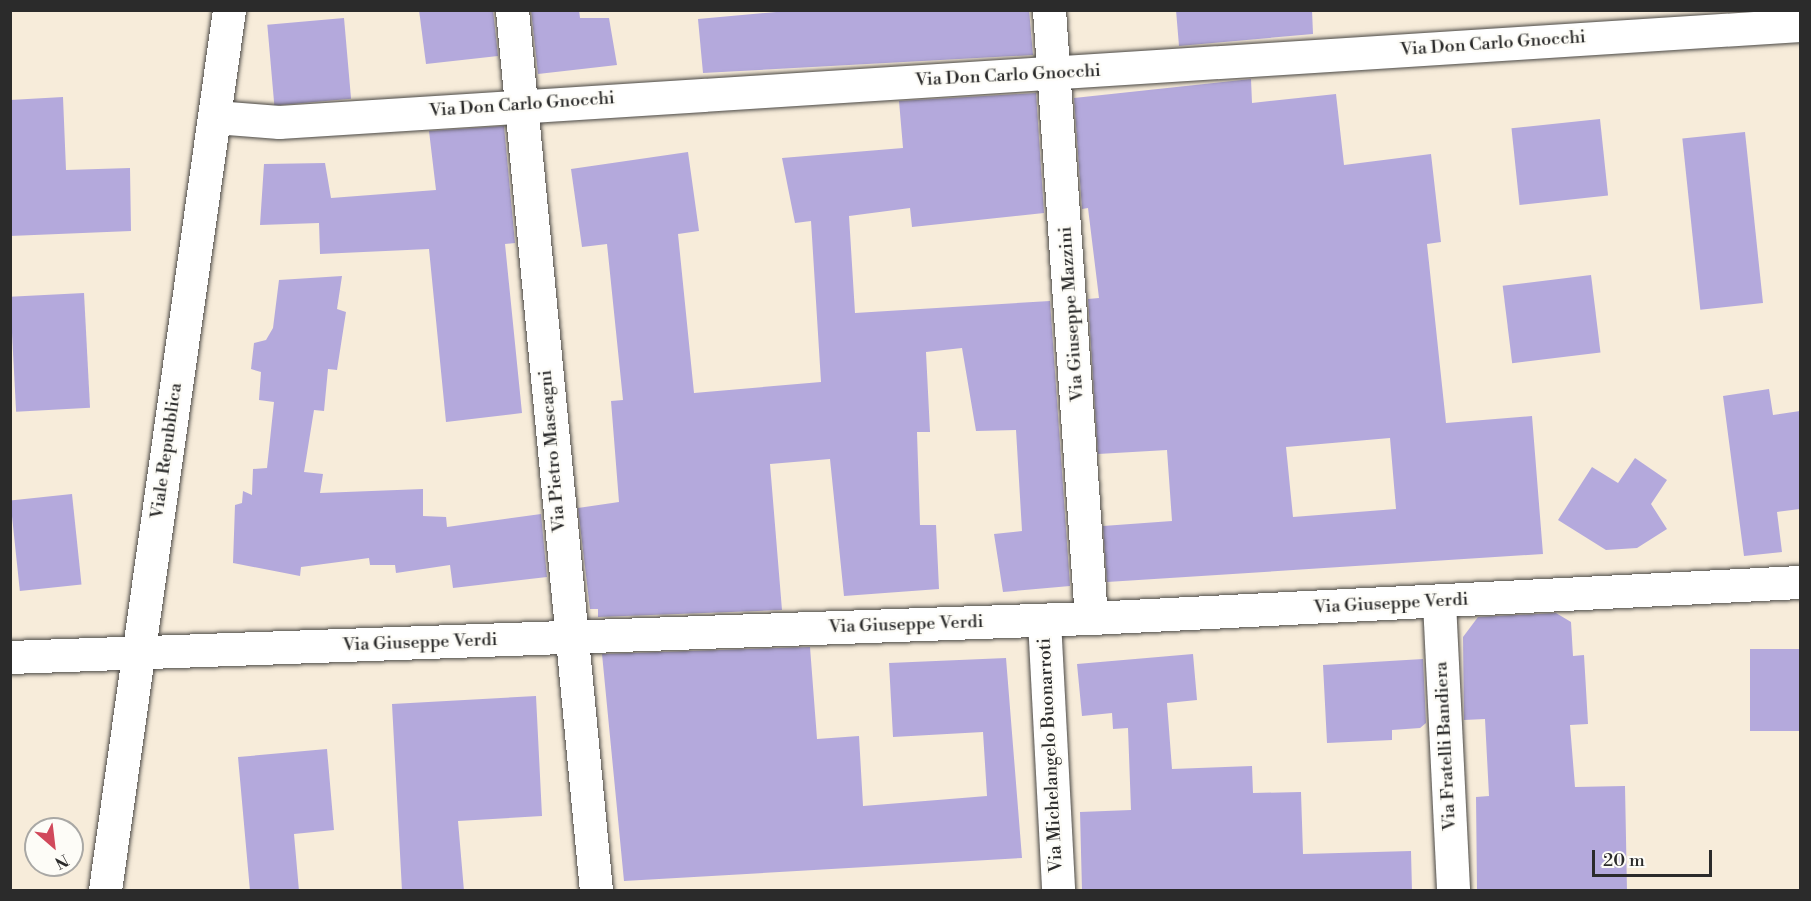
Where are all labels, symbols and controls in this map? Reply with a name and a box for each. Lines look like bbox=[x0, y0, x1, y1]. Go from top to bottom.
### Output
street label: Via Don Carlo Gnocchi bbox=[1399, 27, 1587, 61]
street label: Via Don Carlo Gnocchi bbox=[915, 60, 1101, 92]
street label: Via Don Carlo Gnocchi bbox=[428, 88, 616, 122]
street label: Via Giuseppe Mazzini bbox=[1055, 226, 1089, 402]
street label: Via Pietro Mascagni bbox=[535, 369, 571, 533]
street label: Viale Repubblica bbox=[147, 382, 187, 520]
street label: Via Giuseppe Verdi bbox=[1313, 589, 1469, 619]
street label: Via Giuseppe Verdi bbox=[828, 612, 984, 638]
street label: Via Giuseppe Verdi bbox=[342, 630, 498, 656]
street label: Via Michelangelo Buonarroti bbox=[1034, 637, 1068, 873]
street label: Via Fratelli Bandiera bbox=[1431, 661, 1461, 831]
north arrow bbox=[24, 817, 84, 877]
scale bar bbox=[1595, 838, 1715, 876]
text: N bbox=[51, 849, 72, 873]
text: 20 m bbox=[1603, 849, 1645, 872]

